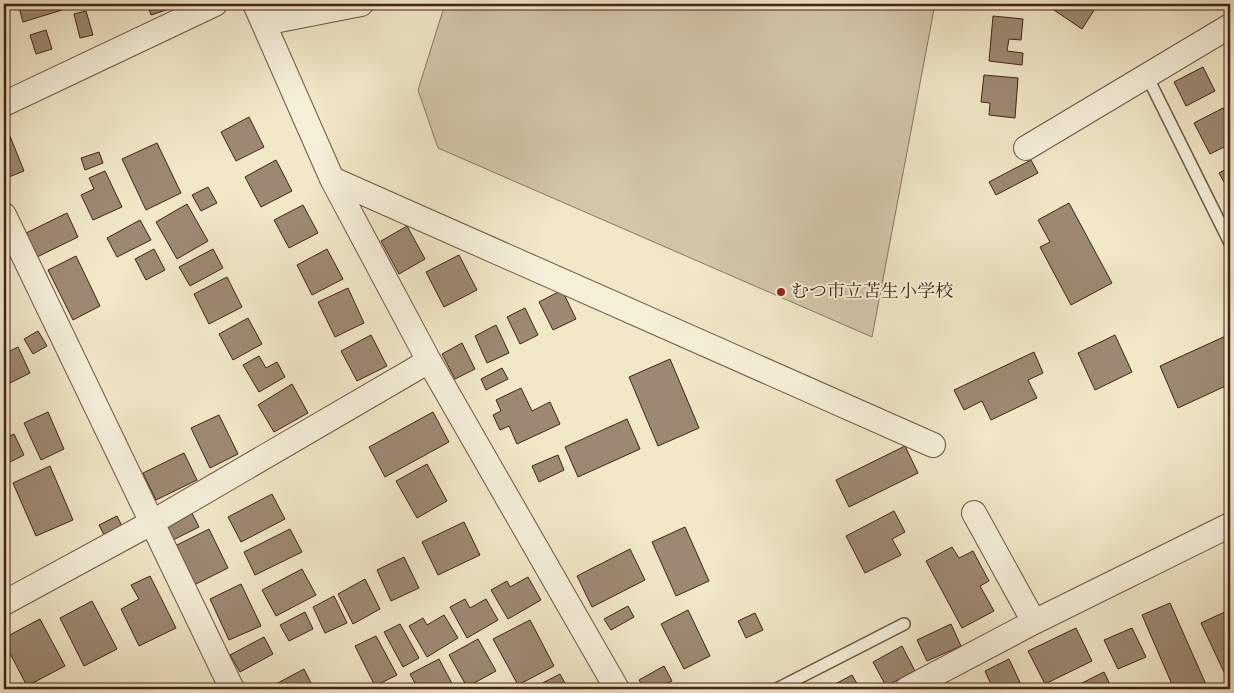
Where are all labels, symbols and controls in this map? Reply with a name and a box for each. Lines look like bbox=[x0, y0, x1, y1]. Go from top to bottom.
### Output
place label: むつ市立苫生小学校 bbox=[791, 281, 953, 304]
marker: むつ市立苫生小学校 bbox=[775, 286, 787, 298]

